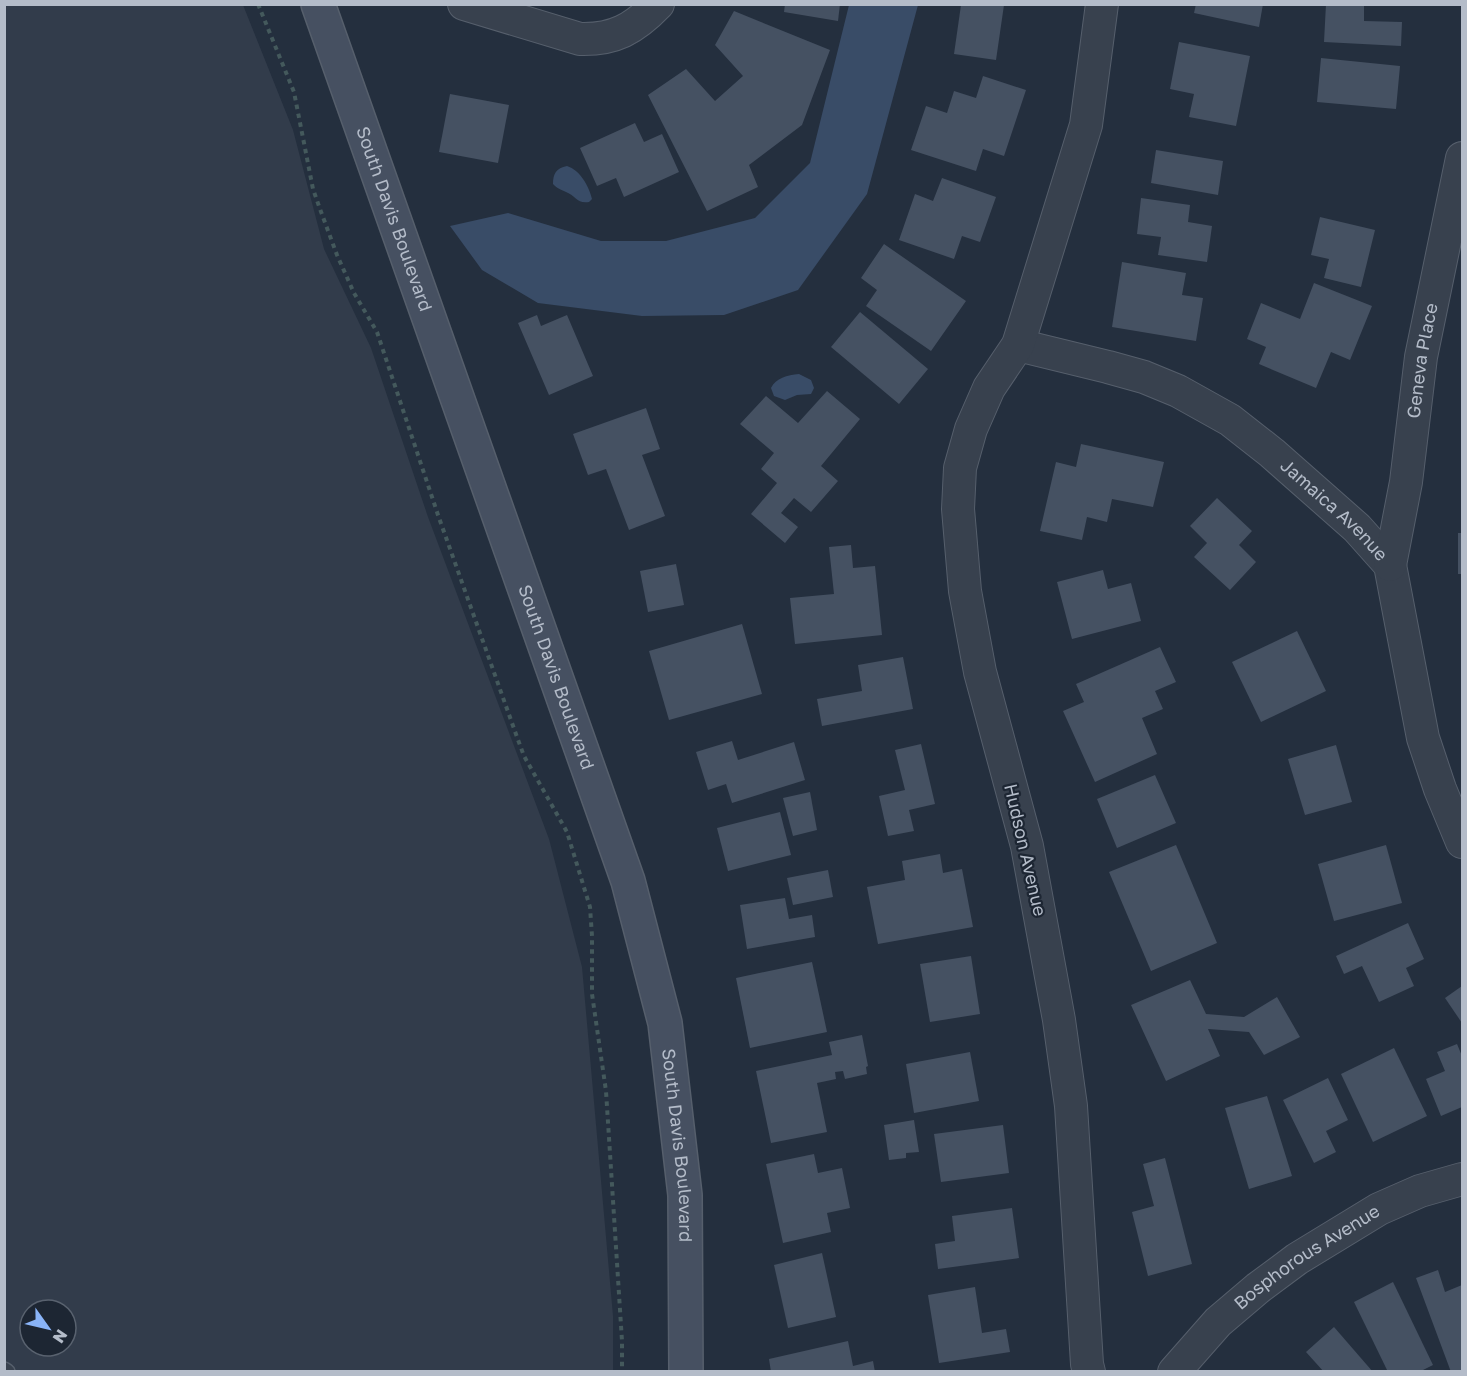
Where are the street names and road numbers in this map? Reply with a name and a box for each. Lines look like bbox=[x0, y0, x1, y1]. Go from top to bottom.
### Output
street label: South Davis Boulevard bbox=[352, 123, 438, 314]
street label: Geneva Place bbox=[1402, 301, 1442, 419]
street label: Jamaica Avenue bbox=[1276, 454, 1393, 565]
street label: South Davis Boulevard bbox=[514, 581, 600, 772]
street label: Hudson Avenue bbox=[1000, 781, 1052, 918]
street label: South Davis Boulevard bbox=[658, 1047, 697, 1242]
street label: Bosphorous Avenue bbox=[1229, 1199, 1383, 1314]

